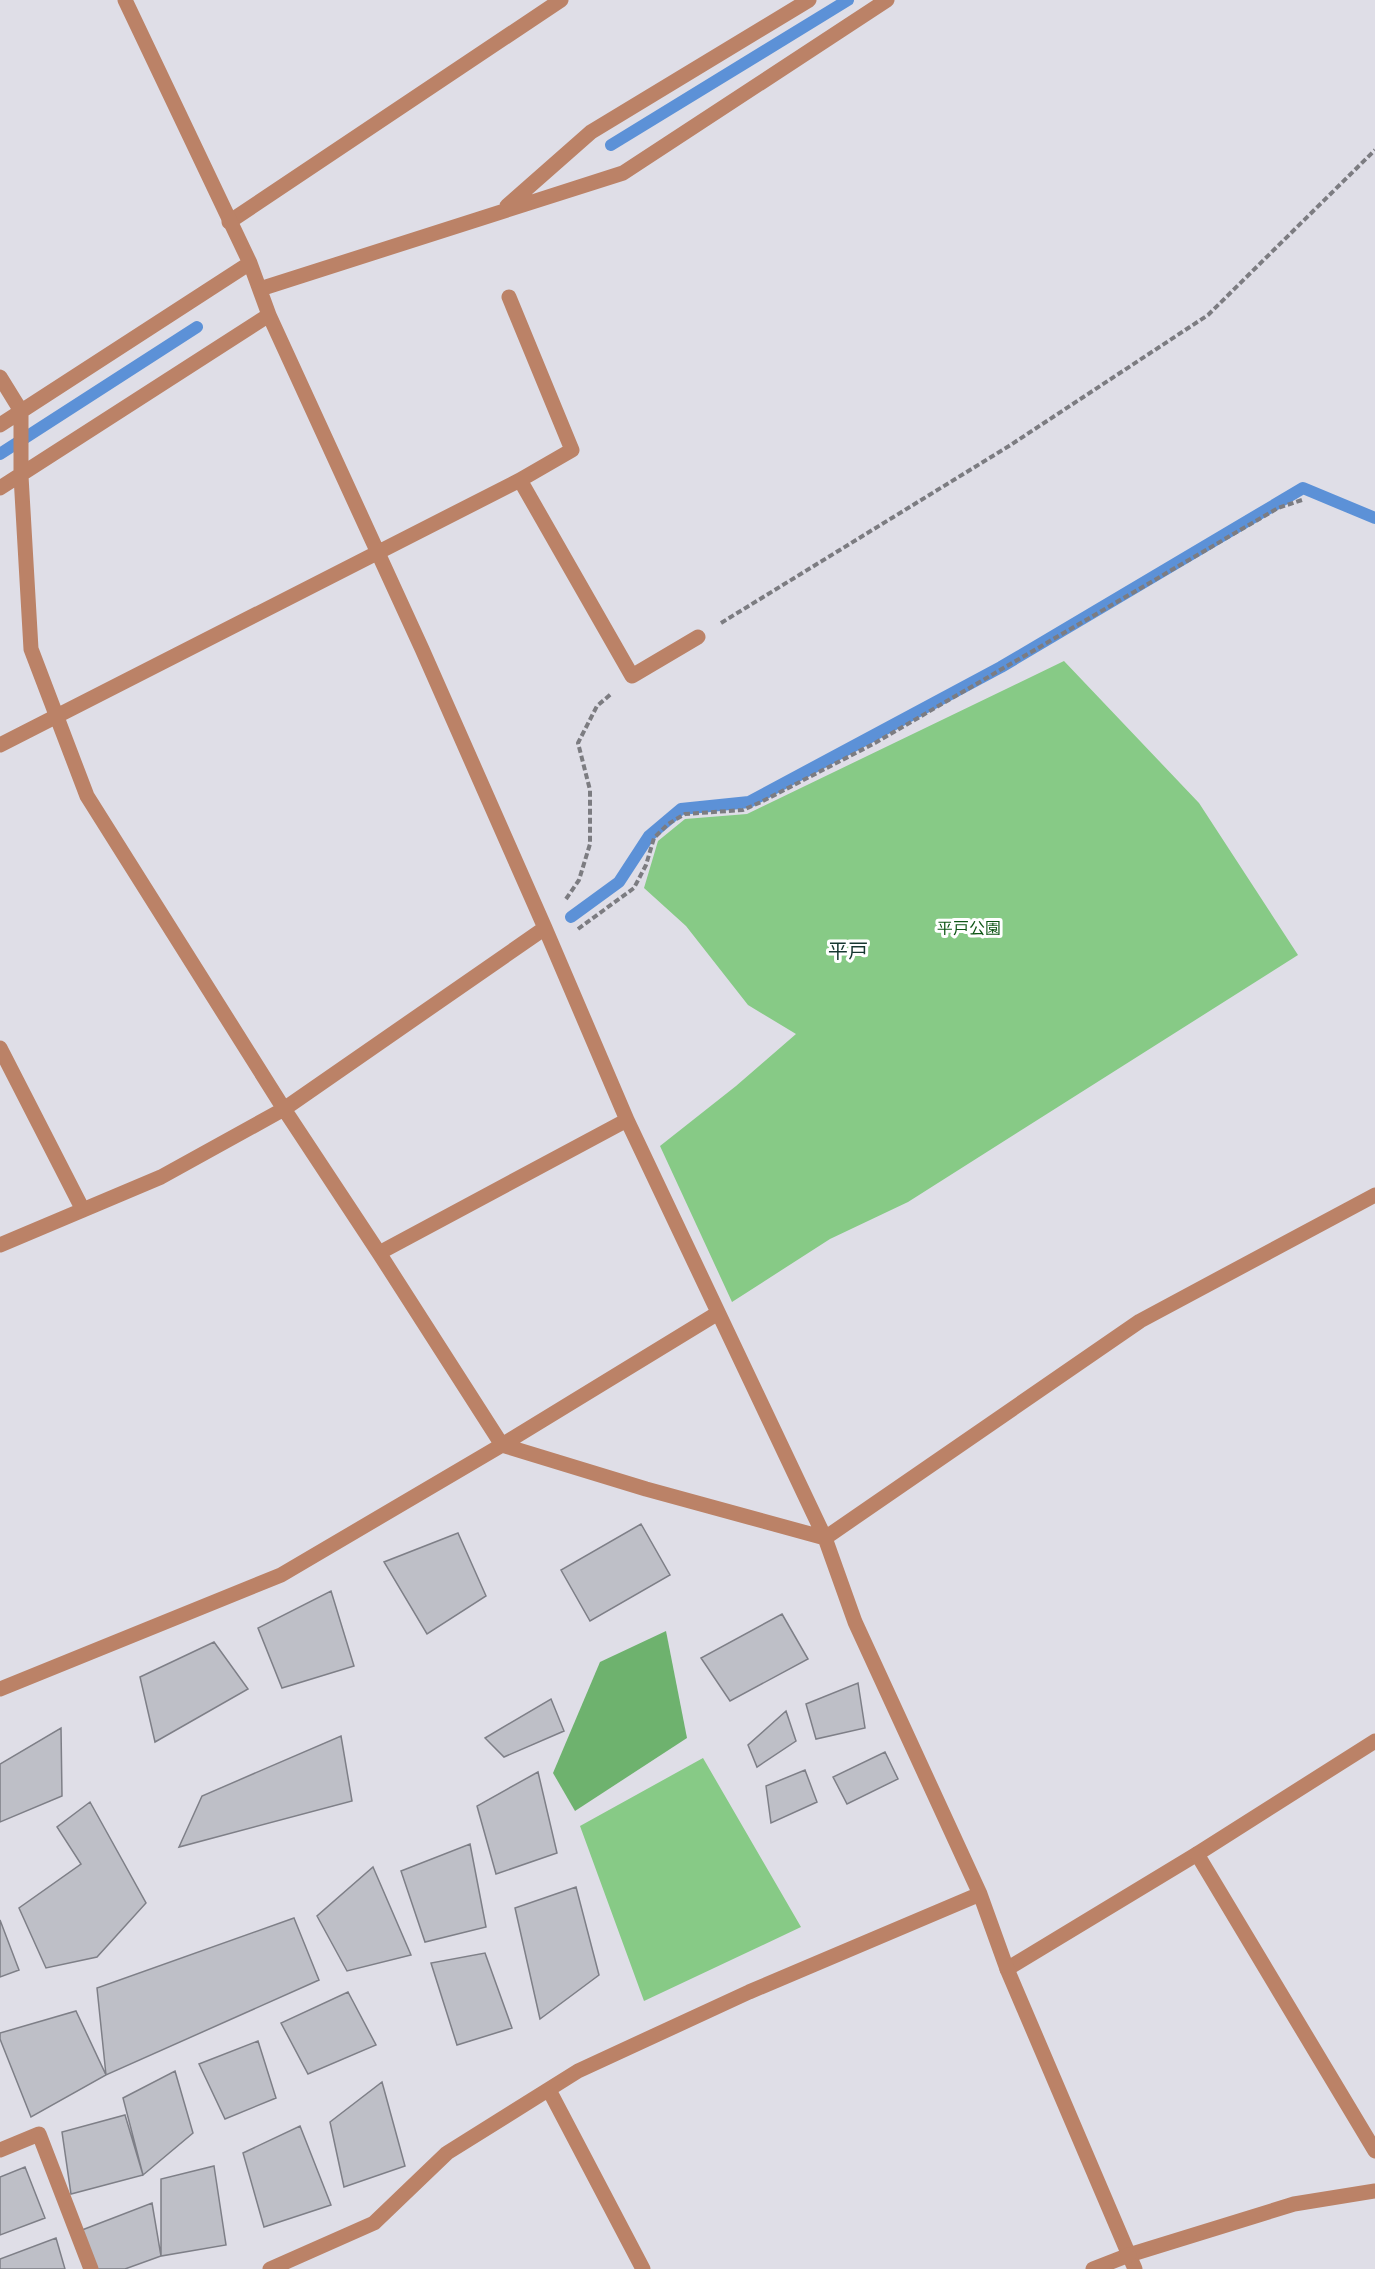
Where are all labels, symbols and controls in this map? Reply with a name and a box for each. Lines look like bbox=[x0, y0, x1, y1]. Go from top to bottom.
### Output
park label: 平戸公園 bbox=[937, 919, 1001, 938]
district label: 平戸 bbox=[828, 939, 868, 963]

